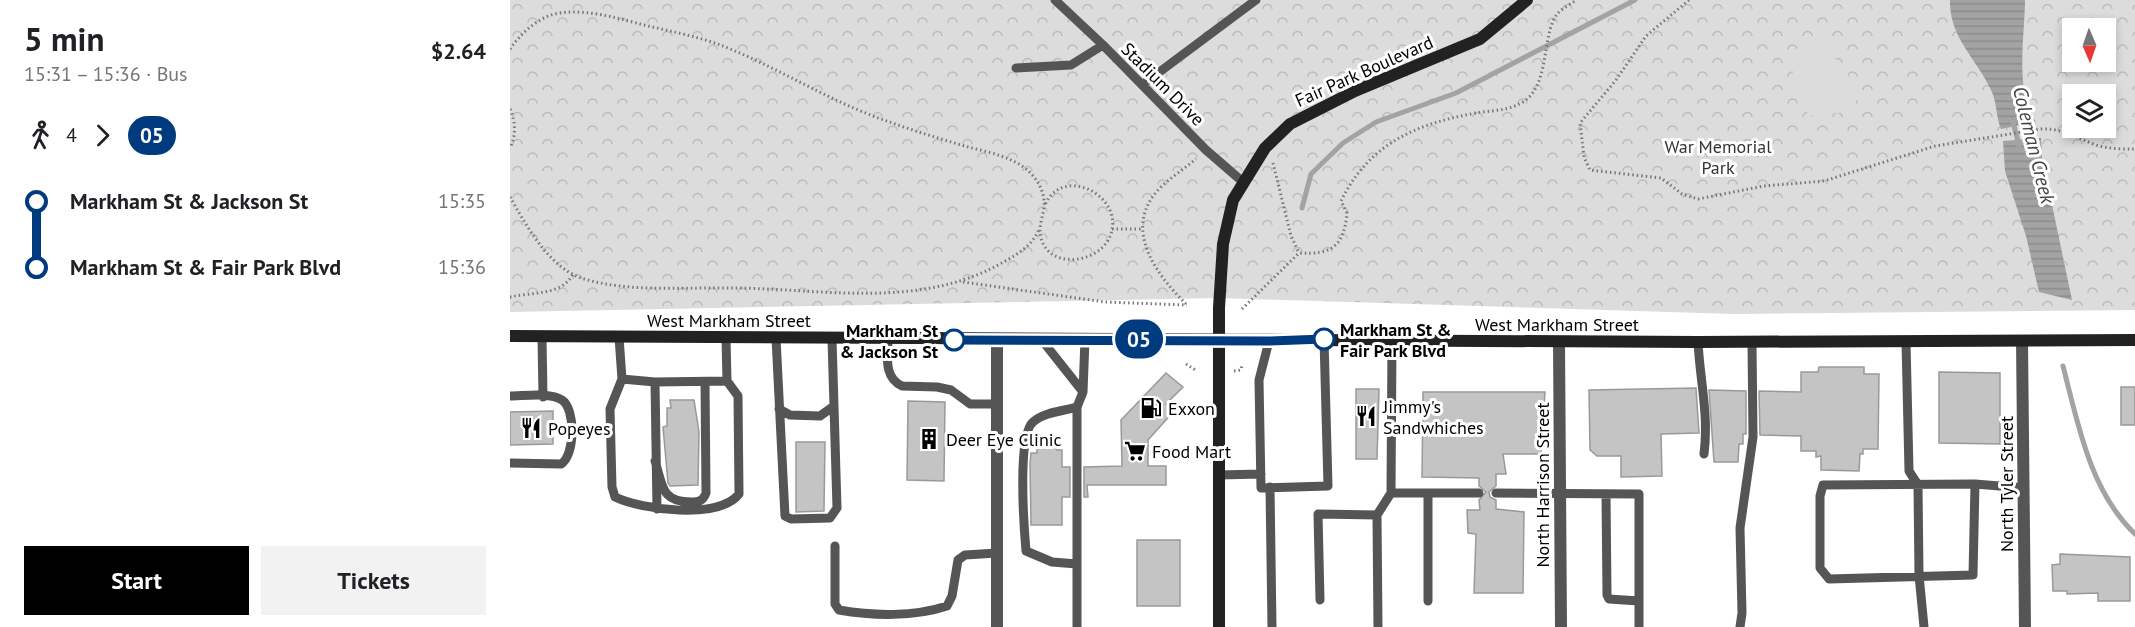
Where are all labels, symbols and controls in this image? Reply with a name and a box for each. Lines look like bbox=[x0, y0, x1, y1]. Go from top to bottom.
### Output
text: 5 min bbox=[24, 17, 105, 60]
north arrow bbox=[2062, 18, 2116, 72]
map controls bbox=[2062, 18, 2116, 138]
street label: Fair Park Boulevard bbox=[1291, 30, 1437, 112]
text: $2.64 bbox=[431, 37, 486, 65]
street label: Stadium Drive bbox=[1116, 37, 1210, 131]
text: 15:31 – 15:36 · Bus bbox=[24, 61, 188, 87]
water label: Coleman Creek bbox=[2007, 84, 2061, 207]
button: layers bbox=[2062, 84, 2116, 138]
icon: walk bbox=[24, 119, 57, 152]
icon: forward bbox=[86, 119, 119, 152]
text: 4 bbox=[66, 122, 77, 148]
text: 05 bbox=[140, 122, 164, 149]
park label: War Memorial Park bbox=[1665, 135, 1772, 179]
text: Markham St & Jackson St bbox=[70, 187, 308, 215]
text: 15:35 bbox=[438, 188, 486, 214]
text: Markham St & Fair Park Blvd bbox=[70, 253, 341, 281]
text: 15:36 bbox=[438, 254, 486, 280]
street label: West Markham Street bbox=[647, 309, 811, 332]
street label: West Markham Street bbox=[1475, 313, 1639, 336]
place label: Markham St & Fair Park Blvd bbox=[1340, 318, 1451, 362]
place label: Markham St & Jackson St bbox=[840, 319, 939, 363]
line badge: 05 bbox=[1112, 320, 1166, 358]
text: 05 bbox=[1127, 326, 1151, 353]
marker: Markham St & Fair Park Blvd bbox=[1313, 328, 1335, 350]
marker: Markham St & Jackson St bbox=[943, 329, 965, 351]
place label: Jimmy's Sandwhiches bbox=[1382, 395, 1484, 439]
fuel station icon: Exxon bbox=[1139, 396, 1163, 420]
place label: Exxon bbox=[1168, 397, 1215, 420]
street label: North Harrison Street bbox=[1531, 402, 1554, 568]
restaurant icon: Jimmy's Sandwhiches bbox=[1354, 404, 1378, 428]
restaurant icon: Popeyes bbox=[519, 416, 543, 440]
street label: North Tyler Street bbox=[1995, 416, 2018, 552]
place label: Popeyes bbox=[548, 417, 610, 440]
building icon: Deer Eye Clinic bbox=[917, 427, 941, 451]
place label: Deer Eye Clinic bbox=[946, 428, 1062, 451]
supermarket icon: Food Mart bbox=[1123, 439, 1147, 463]
place label: Food Mart bbox=[1152, 440, 1231, 463]
button: Start bbox=[24, 546, 249, 615]
button: Tickets bbox=[261, 546, 486, 615]

